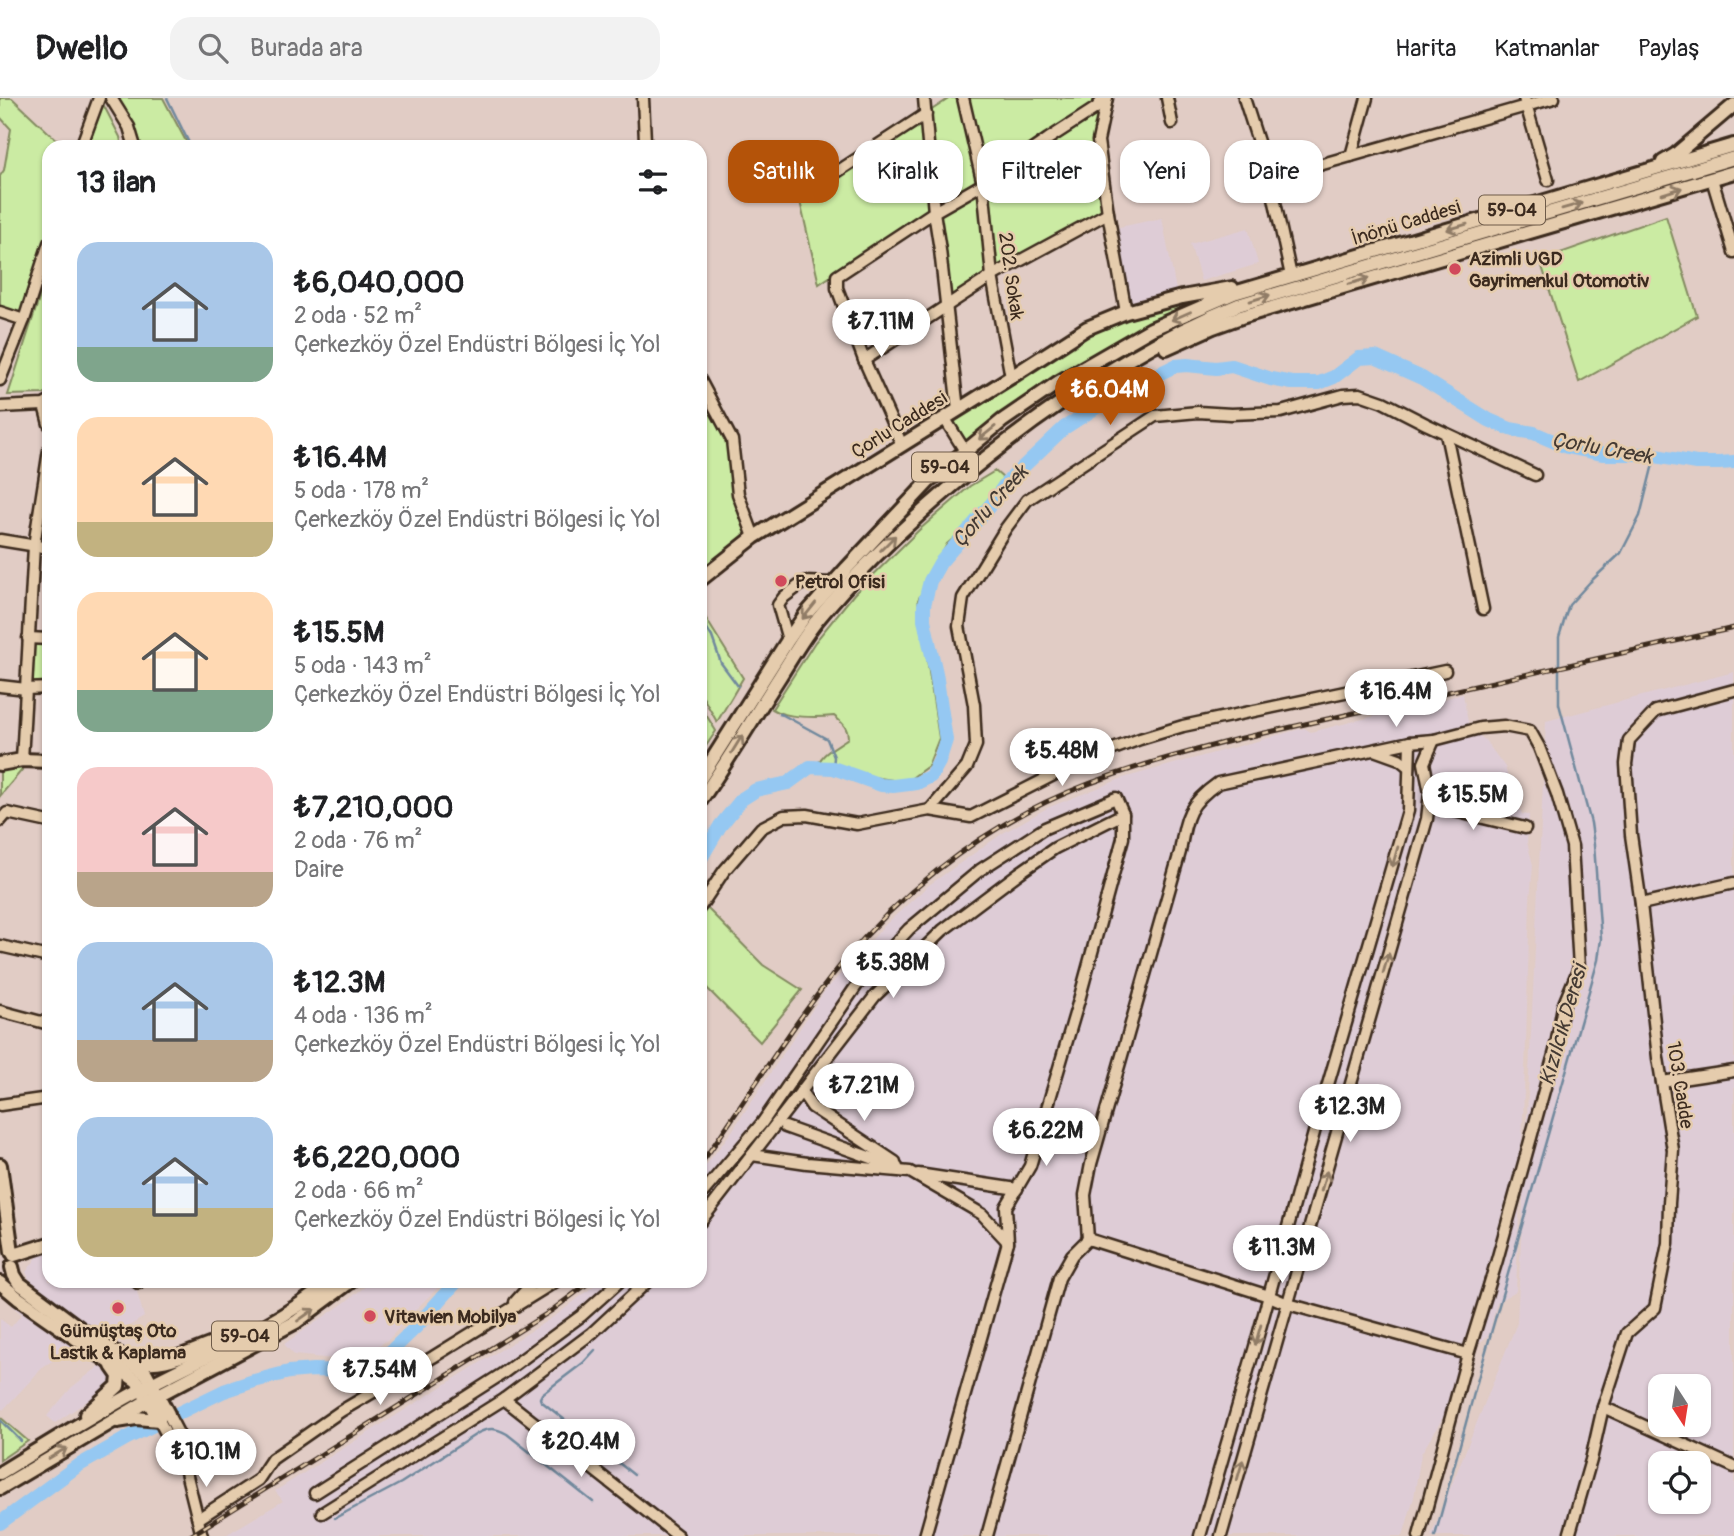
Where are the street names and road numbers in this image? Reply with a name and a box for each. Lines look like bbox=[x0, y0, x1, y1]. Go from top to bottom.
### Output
street label: İnönü Caddesi bbox=[1349, 195, 1464, 251]
road number: 59-04 bbox=[1479, 196, 1545, 225]
street label: 202. Sokak bbox=[993, 231, 1029, 322]
street label: Çorlu Caddesi bbox=[847, 386, 952, 464]
road number: 59-04 bbox=[912, 452, 978, 482]
street label: 103. Cadde bbox=[1661, 1040, 1699, 1131]
road number: 59-04 bbox=[212, 1322, 278, 1350]

